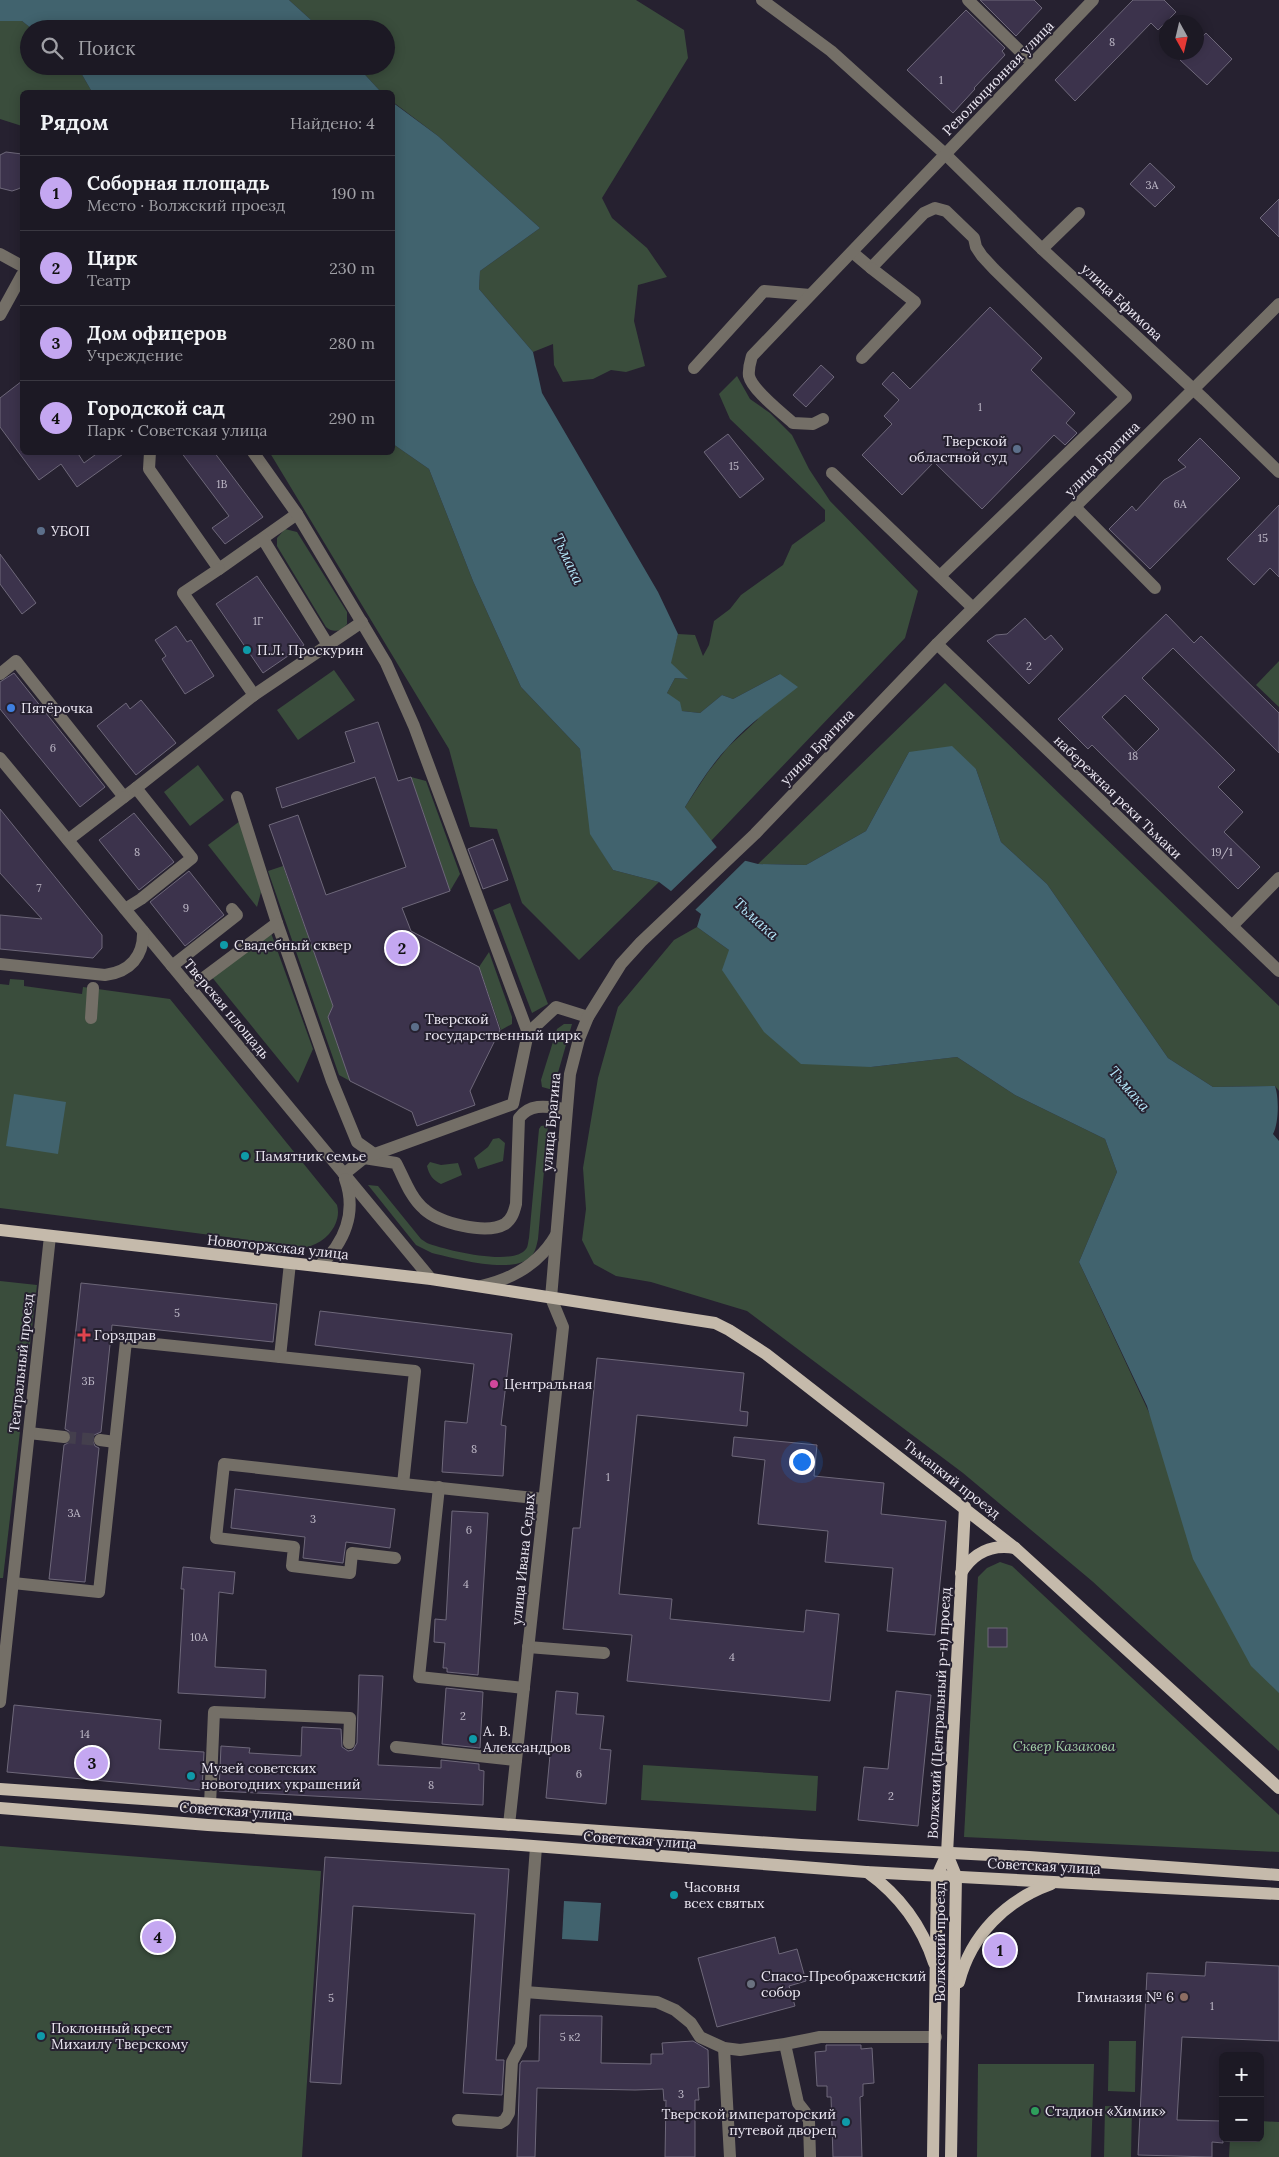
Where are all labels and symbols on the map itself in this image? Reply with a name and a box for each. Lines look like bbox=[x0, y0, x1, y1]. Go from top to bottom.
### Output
north arrow bbox=[1159, 15, 1204, 60]
street label: Революционная улица bbox=[938, 17, 1058, 139]
house number: 8 bbox=[1109, 35, 1115, 49]
house number: 1 bbox=[939, 73, 943, 87]
house number: 3А bbox=[1145, 178, 1160, 192]
street label: улица Ефимова bbox=[1077, 259, 1167, 345]
house number: 1 bbox=[978, 400, 982, 414]
street label: улица Брагина bbox=[1061, 418, 1143, 500]
place label: Тверской областной суд bbox=[909, 432, 1007, 466]
marker: Тверской областной суд bbox=[1011, 443, 1023, 455]
house number: 15 bbox=[729, 459, 739, 473]
house number: 1В bbox=[217, 477, 228, 491]
house number: 6А bbox=[1173, 497, 1188, 511]
place label: УБОП bbox=[50, 522, 90, 540]
marker: УБОП bbox=[35, 525, 47, 537]
water label: Тьмака bbox=[549, 530, 589, 588]
house number: 15 bbox=[1258, 531, 1268, 545]
house number: 1Г bbox=[253, 614, 263, 628]
place label: П.Л. Проскурин bbox=[257, 641, 364, 659]
marker: П.Л. Проскурин bbox=[241, 644, 253, 656]
house number: 2 bbox=[1026, 659, 1032, 673]
place label: Пятёрочка bbox=[21, 699, 93, 717]
marker: Пятёрочка bbox=[5, 702, 17, 714]
street label: улица Брагина bbox=[776, 705, 858, 789]
street label: набережная реки Тьмаки bbox=[1050, 731, 1186, 863]
house number: 6 bbox=[50, 741, 56, 755]
house number: 18 bbox=[1128, 749, 1138, 763]
house number: 8 bbox=[134, 845, 140, 859]
house number: 19/1 bbox=[1211, 845, 1233, 860]
house number: 7 bbox=[36, 881, 42, 895]
water label: Тьмака bbox=[730, 894, 783, 944]
house number: 9 bbox=[183, 901, 189, 915]
pin: 2 bbox=[386, 929, 418, 967]
place label: Свадебный сквер bbox=[234, 936, 352, 954]
marker: Свадебный сквер bbox=[218, 939, 230, 951]
street label: Тверская площадь bbox=[180, 955, 274, 1063]
place label: Тверской государственный цирк bbox=[425, 1010, 581, 1044]
marker: Тверской государственный цирк bbox=[409, 1021, 421, 1033]
water label: Тьмака bbox=[1105, 1062, 1155, 1116]
street label: улица Брагина bbox=[538, 1072, 564, 1172]
place label: Памятник семье bbox=[255, 1147, 367, 1165]
marker: Памятник семье bbox=[239, 1150, 251, 1162]
street label: Новоторжская улица bbox=[206, 1231, 350, 1263]
street label: Театральный проезд bbox=[5, 1292, 37, 1434]
house number: 5 bbox=[174, 1306, 180, 1320]
place label: Горздрав bbox=[94, 1326, 156, 1344]
marker: Горздрав bbox=[78, 1329, 90, 1341]
house number: 3Б bbox=[82, 1374, 95, 1388]
place label: Центральная bbox=[504, 1375, 592, 1393]
marker: Центральная bbox=[488, 1378, 500, 1390]
street label: Тьмацкий проезд bbox=[900, 1436, 1004, 1522]
house number: 8 bbox=[471, 1442, 477, 1456]
your location bbox=[789, 1449, 815, 1475]
house number: 1 bbox=[606, 1470, 610, 1484]
street label: улица Ивана Седых bbox=[507, 1492, 539, 1626]
house number: 3А bbox=[67, 1506, 82, 1520]
house number: 3 bbox=[310, 1512, 316, 1526]
house number: 6 bbox=[466, 1523, 472, 1537]
house number: 4 bbox=[463, 1577, 469, 1591]
street label: Волжский (Центральный р-н) проезд bbox=[923, 1587, 955, 1839]
house number: 10А bbox=[190, 1630, 209, 1644]
house number: 4 bbox=[729, 1650, 735, 1664]
house number: 2 bbox=[460, 1709, 466, 1723]
place label: А. В. Александров bbox=[482, 1722, 571, 1756]
house number: 14 bbox=[80, 1727, 90, 1741]
marker: А. В. Александров bbox=[467, 1733, 479, 1745]
park label: Сквер Казакова bbox=[1013, 1737, 1116, 1755]
pin: 3 bbox=[76, 1744, 108, 1782]
place label: Музей советских новогодних украшений bbox=[201, 1759, 361, 1793]
house number: 6 bbox=[576, 1767, 582, 1781]
marker: Музей советских новогодних украшений bbox=[185, 1770, 197, 1782]
house number: 8 bbox=[428, 1778, 434, 1792]
house number: 2 bbox=[888, 1789, 894, 1803]
street label: Советская улица bbox=[179, 1798, 293, 1824]
street label: Советская улица bbox=[583, 1827, 697, 1853]
street label: Советская улица bbox=[987, 1854, 1101, 1878]
place label: Часовня всех святых bbox=[684, 1878, 765, 1912]
street label: Волжский проезд bbox=[931, 1882, 949, 2002]
marker: Часовня всех святых bbox=[668, 1889, 680, 1901]
pin: 4 bbox=[142, 1918, 174, 1956]
pin: 1 bbox=[984, 1931, 1016, 1969]
place label: Спасо-Преображенский собор bbox=[761, 1967, 927, 2001]
marker: Спасо-Преображенский собор bbox=[745, 1978, 757, 1990]
place label: Гимназия № 6 bbox=[1077, 1988, 1174, 2006]
house number: 5 bbox=[328, 1991, 334, 2005]
marker: Гимназия № 6 bbox=[1178, 1991, 1190, 2003]
house number: 1 bbox=[1210, 1999, 1214, 2013]
place label: Поклонный крест Михаилу Тверскому bbox=[51, 2019, 189, 2053]
marker: Поклонный крест Михаилу Тверскому bbox=[35, 2030, 47, 2042]
house number: 5 к2 bbox=[560, 2030, 580, 2044]
house number: 3 bbox=[678, 2087, 684, 2101]
place label: Стадион «Химик» bbox=[1045, 2102, 1166, 2120]
place label: Тверской императорский путевой дворец bbox=[662, 2105, 836, 2139]
marker: Стадион «Химик» bbox=[1029, 2105, 1041, 2117]
marker: Тверской императорский путевой дворец bbox=[840, 2116, 852, 2128]

